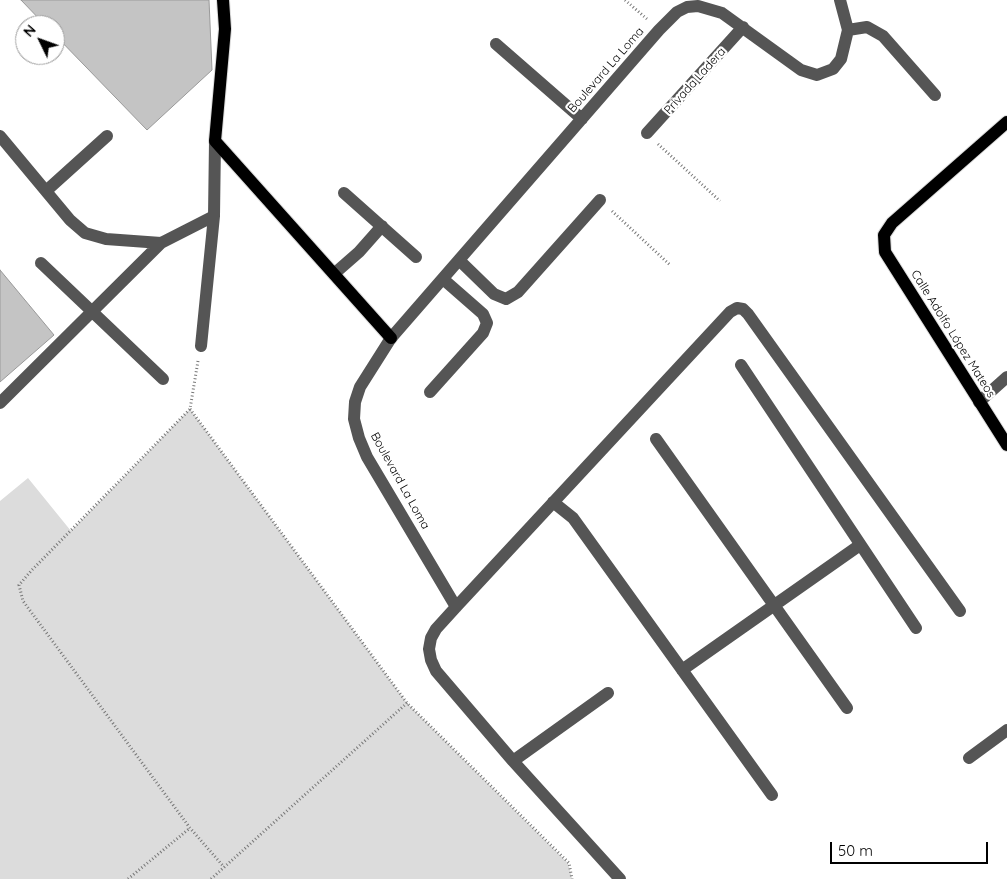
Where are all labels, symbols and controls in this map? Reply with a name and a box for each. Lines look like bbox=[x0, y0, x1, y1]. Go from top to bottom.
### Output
north arrow bbox=[15, 15, 65, 65]
text: N bbox=[19, 21, 40, 40]
street label: Boulevard La Loma bbox=[565, 24, 647, 116]
street label: Privada Ladera bbox=[661, 45, 729, 117]
street label: Calle Adolfo López Mateos bbox=[908, 268, 998, 400]
street label: Boulevard La Loma bbox=[367, 430, 433, 532]
scale bar bbox=[832, 832, 990, 864]
text: 50 m bbox=[838, 841, 873, 860]

